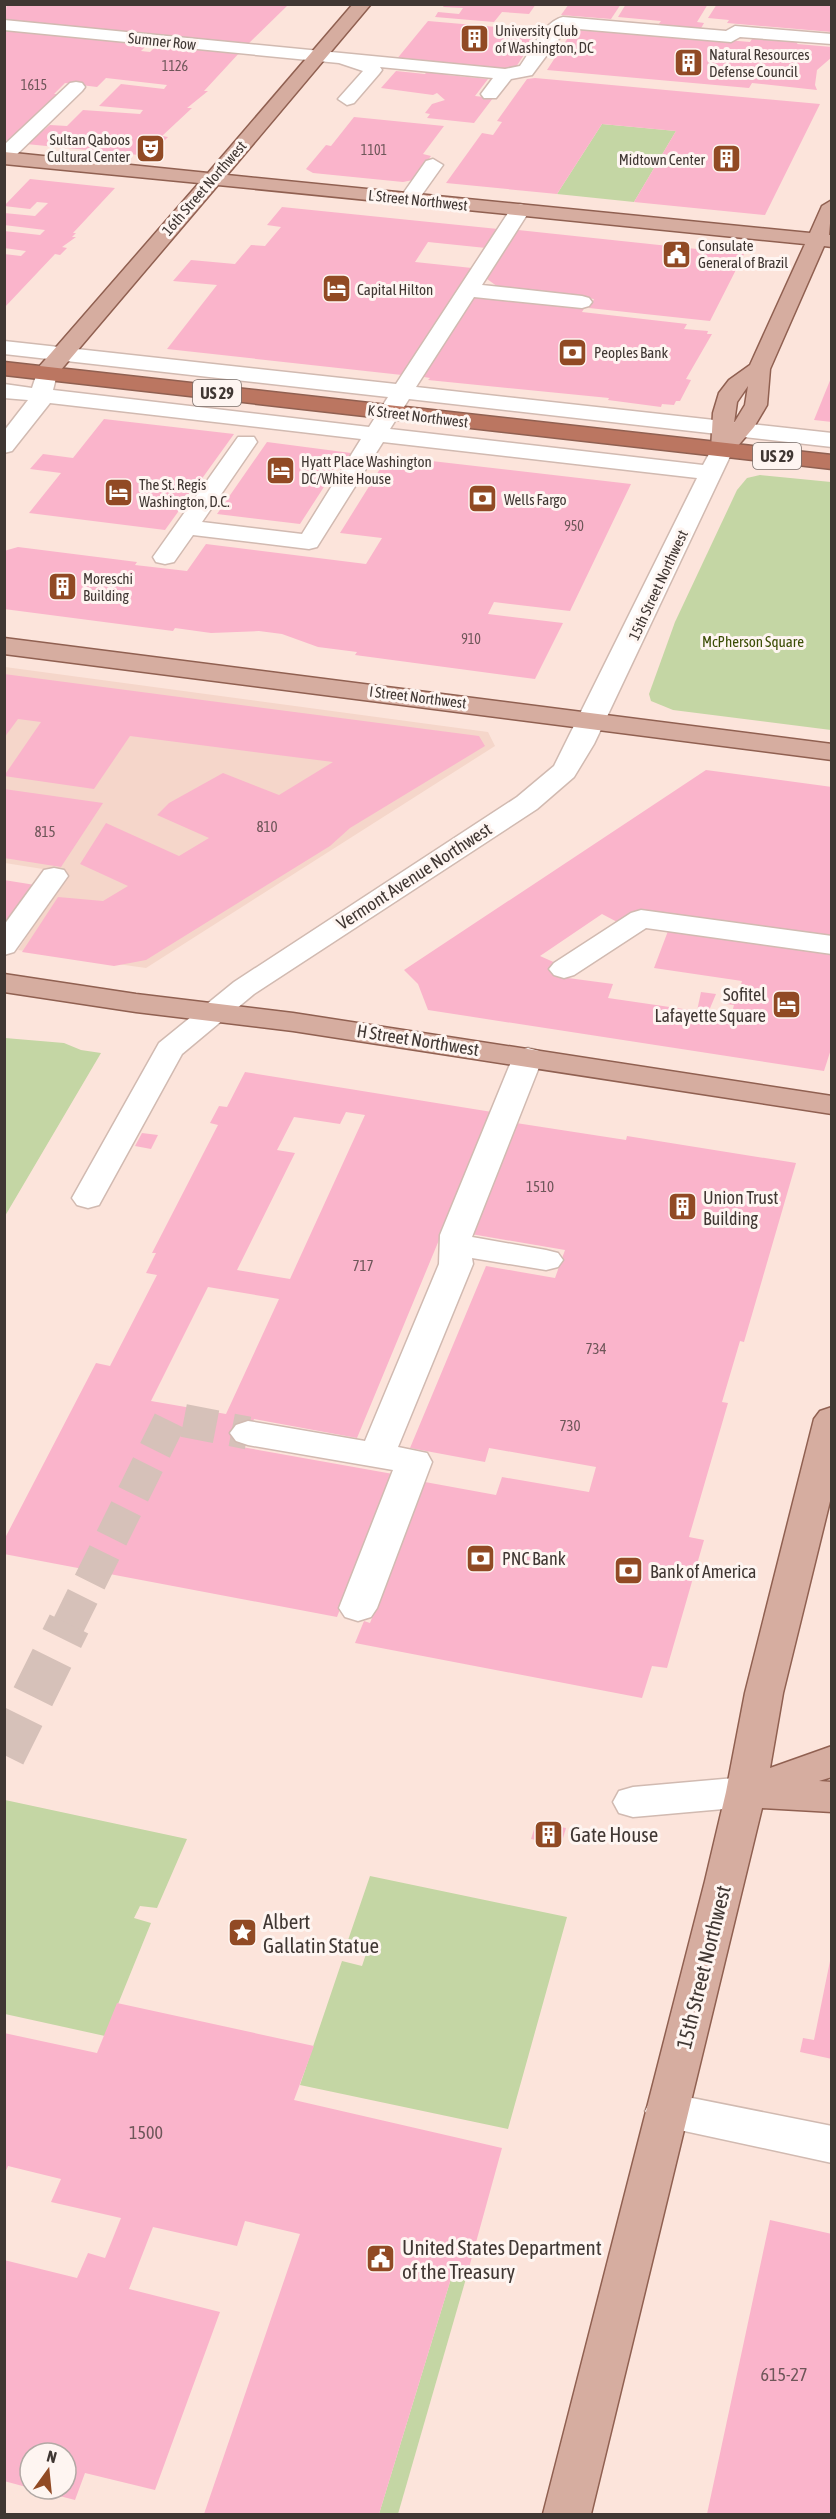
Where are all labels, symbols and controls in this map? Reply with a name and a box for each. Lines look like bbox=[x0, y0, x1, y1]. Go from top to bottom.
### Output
place label: University Club of Washington, DC bbox=[495, 22, 594, 56]
building icon: University Club of Washington, DC bbox=[458, 23, 490, 55]
street label: Sumner Row bbox=[127, 29, 197, 53]
place label: Natural Resources Defense Council bbox=[709, 46, 810, 80]
building icon: Natural Resources Defense Council bbox=[672, 47, 704, 79]
house number: 1126 bbox=[162, 58, 189, 74]
house number: 1615 bbox=[21, 77, 47, 93]
place label: Sultan Qaboos Cultural Center bbox=[47, 131, 131, 165]
theatre icon: Sultan Qaboos Cultural Center bbox=[135, 132, 167, 164]
street label: 16th Street Northwest bbox=[158, 137, 250, 239]
house number: 1101 bbox=[361, 142, 387, 158]
building icon: Midtown Center bbox=[710, 143, 742, 175]
place label: Midtown Center bbox=[619, 151, 706, 168]
street label: L Street Northwest bbox=[367, 186, 469, 214]
place label: Consulate General of Brazil bbox=[698, 237, 788, 271]
public building icon: Consulate General of Brazil bbox=[661, 238, 693, 270]
hotel icon: Capital Hilton bbox=[320, 273, 352, 305]
place label: Capital Hilton bbox=[357, 281, 433, 298]
bank icon: Peoples Bank bbox=[557, 336, 589, 368]
place label: Peoples Bank bbox=[594, 344, 668, 361]
road number: US 29 bbox=[193, 380, 241, 406]
street label: K Street Northwest bbox=[367, 401, 469, 431]
road number: US 29 bbox=[753, 443, 801, 469]
place label: Hyatt Place Washington DC/White House bbox=[301, 453, 432, 487]
hotel icon: Hyatt Place Washington DC/White House bbox=[264, 454, 296, 486]
place label: The St. Regis Washington, D.C. bbox=[139, 476, 230, 510]
hotel icon: The St. Regis Washington, D.C. bbox=[102, 477, 134, 509]
bank icon: Wells Fargo bbox=[467, 483, 499, 515]
place label: Wells Fargo bbox=[504, 491, 566, 508]
house number: 950 bbox=[564, 518, 584, 534]
street label: 15th Street Northwest bbox=[625, 527, 691, 643]
place label: Moreschi Building bbox=[83, 570, 133, 604]
building icon: Moreschi Building bbox=[46, 571, 78, 603]
house number: 910 bbox=[461, 631, 481, 647]
park label: McPherson Square bbox=[702, 633, 804, 650]
street label: I Street Northwest bbox=[368, 683, 468, 711]
house number: 810 bbox=[256, 818, 278, 835]
street label: Vermont Avenue Northwest bbox=[333, 818, 495, 934]
house number: 815 bbox=[34, 823, 56, 840]
place label: Sofitel Lafayette Square bbox=[654, 984, 766, 1026]
hotel icon: Sofitel Lafayette Square bbox=[771, 988, 803, 1020]
street label: H Street Northwest bbox=[355, 1020, 481, 1060]
house number: 1510 bbox=[526, 1178, 554, 1195]
place label: Union Trust Building bbox=[703, 1187, 779, 1229]
building icon: Union Trust Building bbox=[666, 1191, 698, 1223]
house number: 717 bbox=[352, 1257, 374, 1274]
house number: 734 bbox=[585, 1340, 607, 1357]
house number: 730 bbox=[559, 1417, 581, 1434]
bank icon: PNC Bank bbox=[465, 1542, 497, 1574]
place label: PNC Bank bbox=[502, 1548, 566, 1569]
bank icon: Bank of America bbox=[613, 1555, 645, 1587]
place label: Bank of America bbox=[650, 1561, 756, 1582]
building icon: Gate House bbox=[533, 1818, 565, 1850]
place label: Gate House bbox=[570, 1822, 658, 1846]
street label: 15th Street Northwest bbox=[671, 1883, 735, 2051]
place label: Albert Gallatin Statue bbox=[263, 1909, 379, 1957]
place icon: Albert Gallatin Statue bbox=[226, 1917, 258, 1949]
house number: 1500 bbox=[129, 2122, 163, 2143]
place label: United States Department of the Treasury bbox=[402, 2235, 602, 2283]
public building icon: United States Department of the Treasury bbox=[365, 2243, 397, 2275]
house number: 615‑27 bbox=[761, 2364, 807, 2385]
north arrow bbox=[18, 2441, 78, 2501]
text: N bbox=[45, 2447, 59, 2466]

